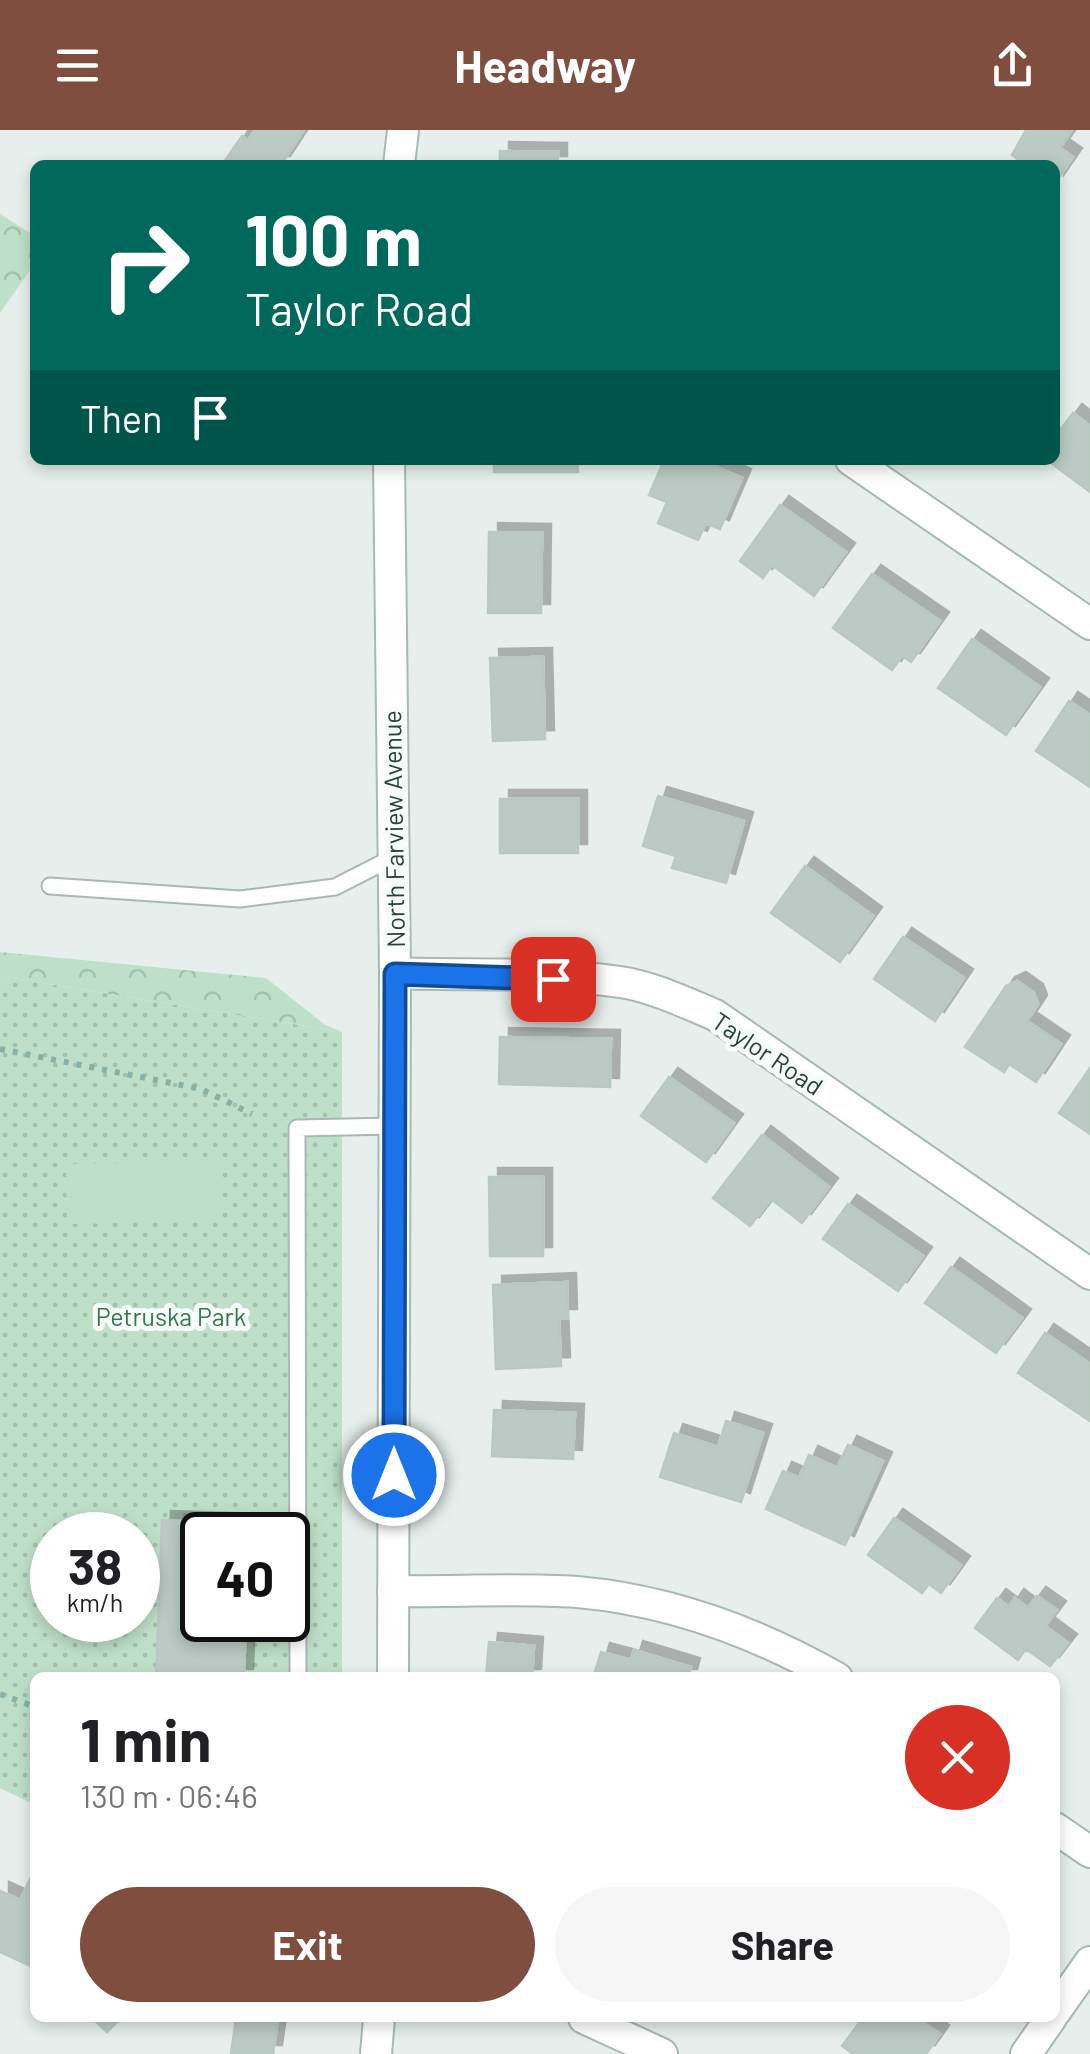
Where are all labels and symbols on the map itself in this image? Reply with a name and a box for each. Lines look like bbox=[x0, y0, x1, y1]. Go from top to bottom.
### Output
street label: North Farview Avenue bbox=[376, 710, 410, 948]
pin bbox=[511, 937, 596, 1022]
street label: Taylor Road bbox=[707, 1005, 829, 1101]
park label: Petruska Park bbox=[96, 1301, 246, 1331]
position arrow bbox=[342, 1423, 446, 1527]
speed limit sign: 40 bbox=[180, 1512, 310, 1642]

